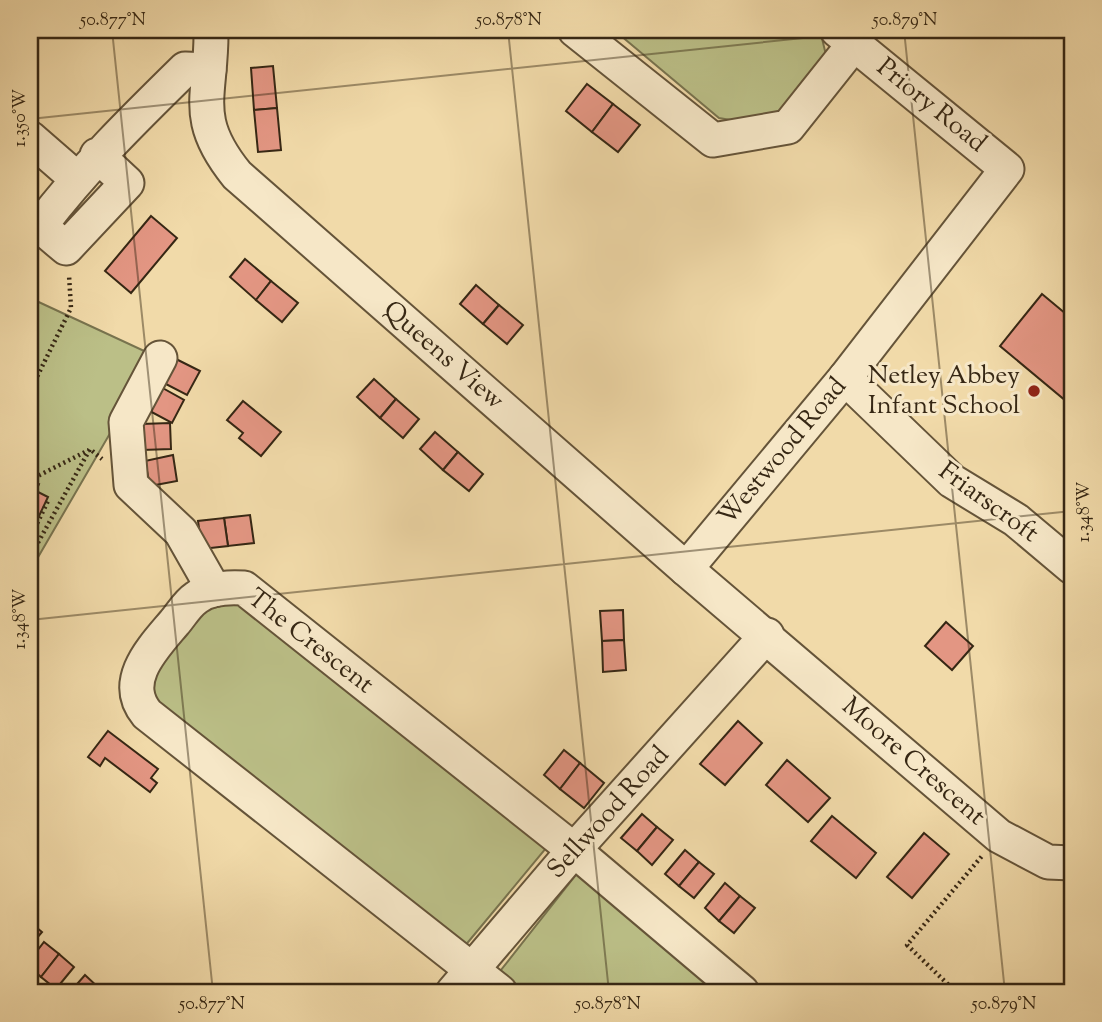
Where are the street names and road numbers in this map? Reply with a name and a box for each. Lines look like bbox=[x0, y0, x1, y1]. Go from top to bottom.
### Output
street label: Priory Road bbox=[868, 50, 994, 162]
street label: Queens View bbox=[374, 293, 512, 419]
street label: Westwood Road bbox=[710, 370, 856, 534]
street label: Friarscroft bbox=[930, 454, 1046, 552]
street label: The Crescent bbox=[239, 581, 381, 703]
street label: Moore Crescent bbox=[833, 689, 993, 835]
street label: Sellwood Road bbox=[539, 738, 679, 888]

